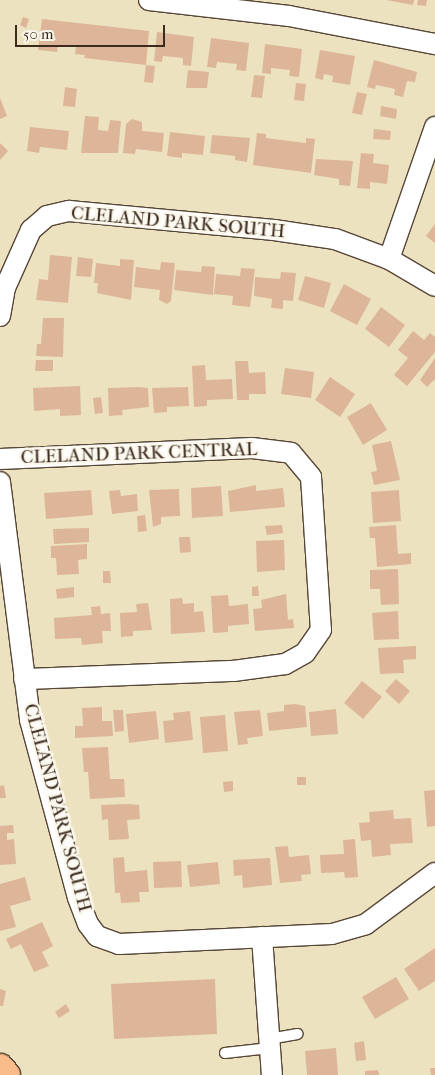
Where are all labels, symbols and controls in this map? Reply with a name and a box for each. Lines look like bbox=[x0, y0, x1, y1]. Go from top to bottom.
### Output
scale bar bbox=[18, 15, 168, 47]
text: 50 m bbox=[23, 25, 53, 43]
street label: CLELAND PARK SOUTH bbox=[70, 202, 286, 244]
street label: CLELAND PARK CENTRAL bbox=[20, 438, 258, 470]
street label: CLELAND PARK SOUTH bbox=[18, 701, 96, 915]

